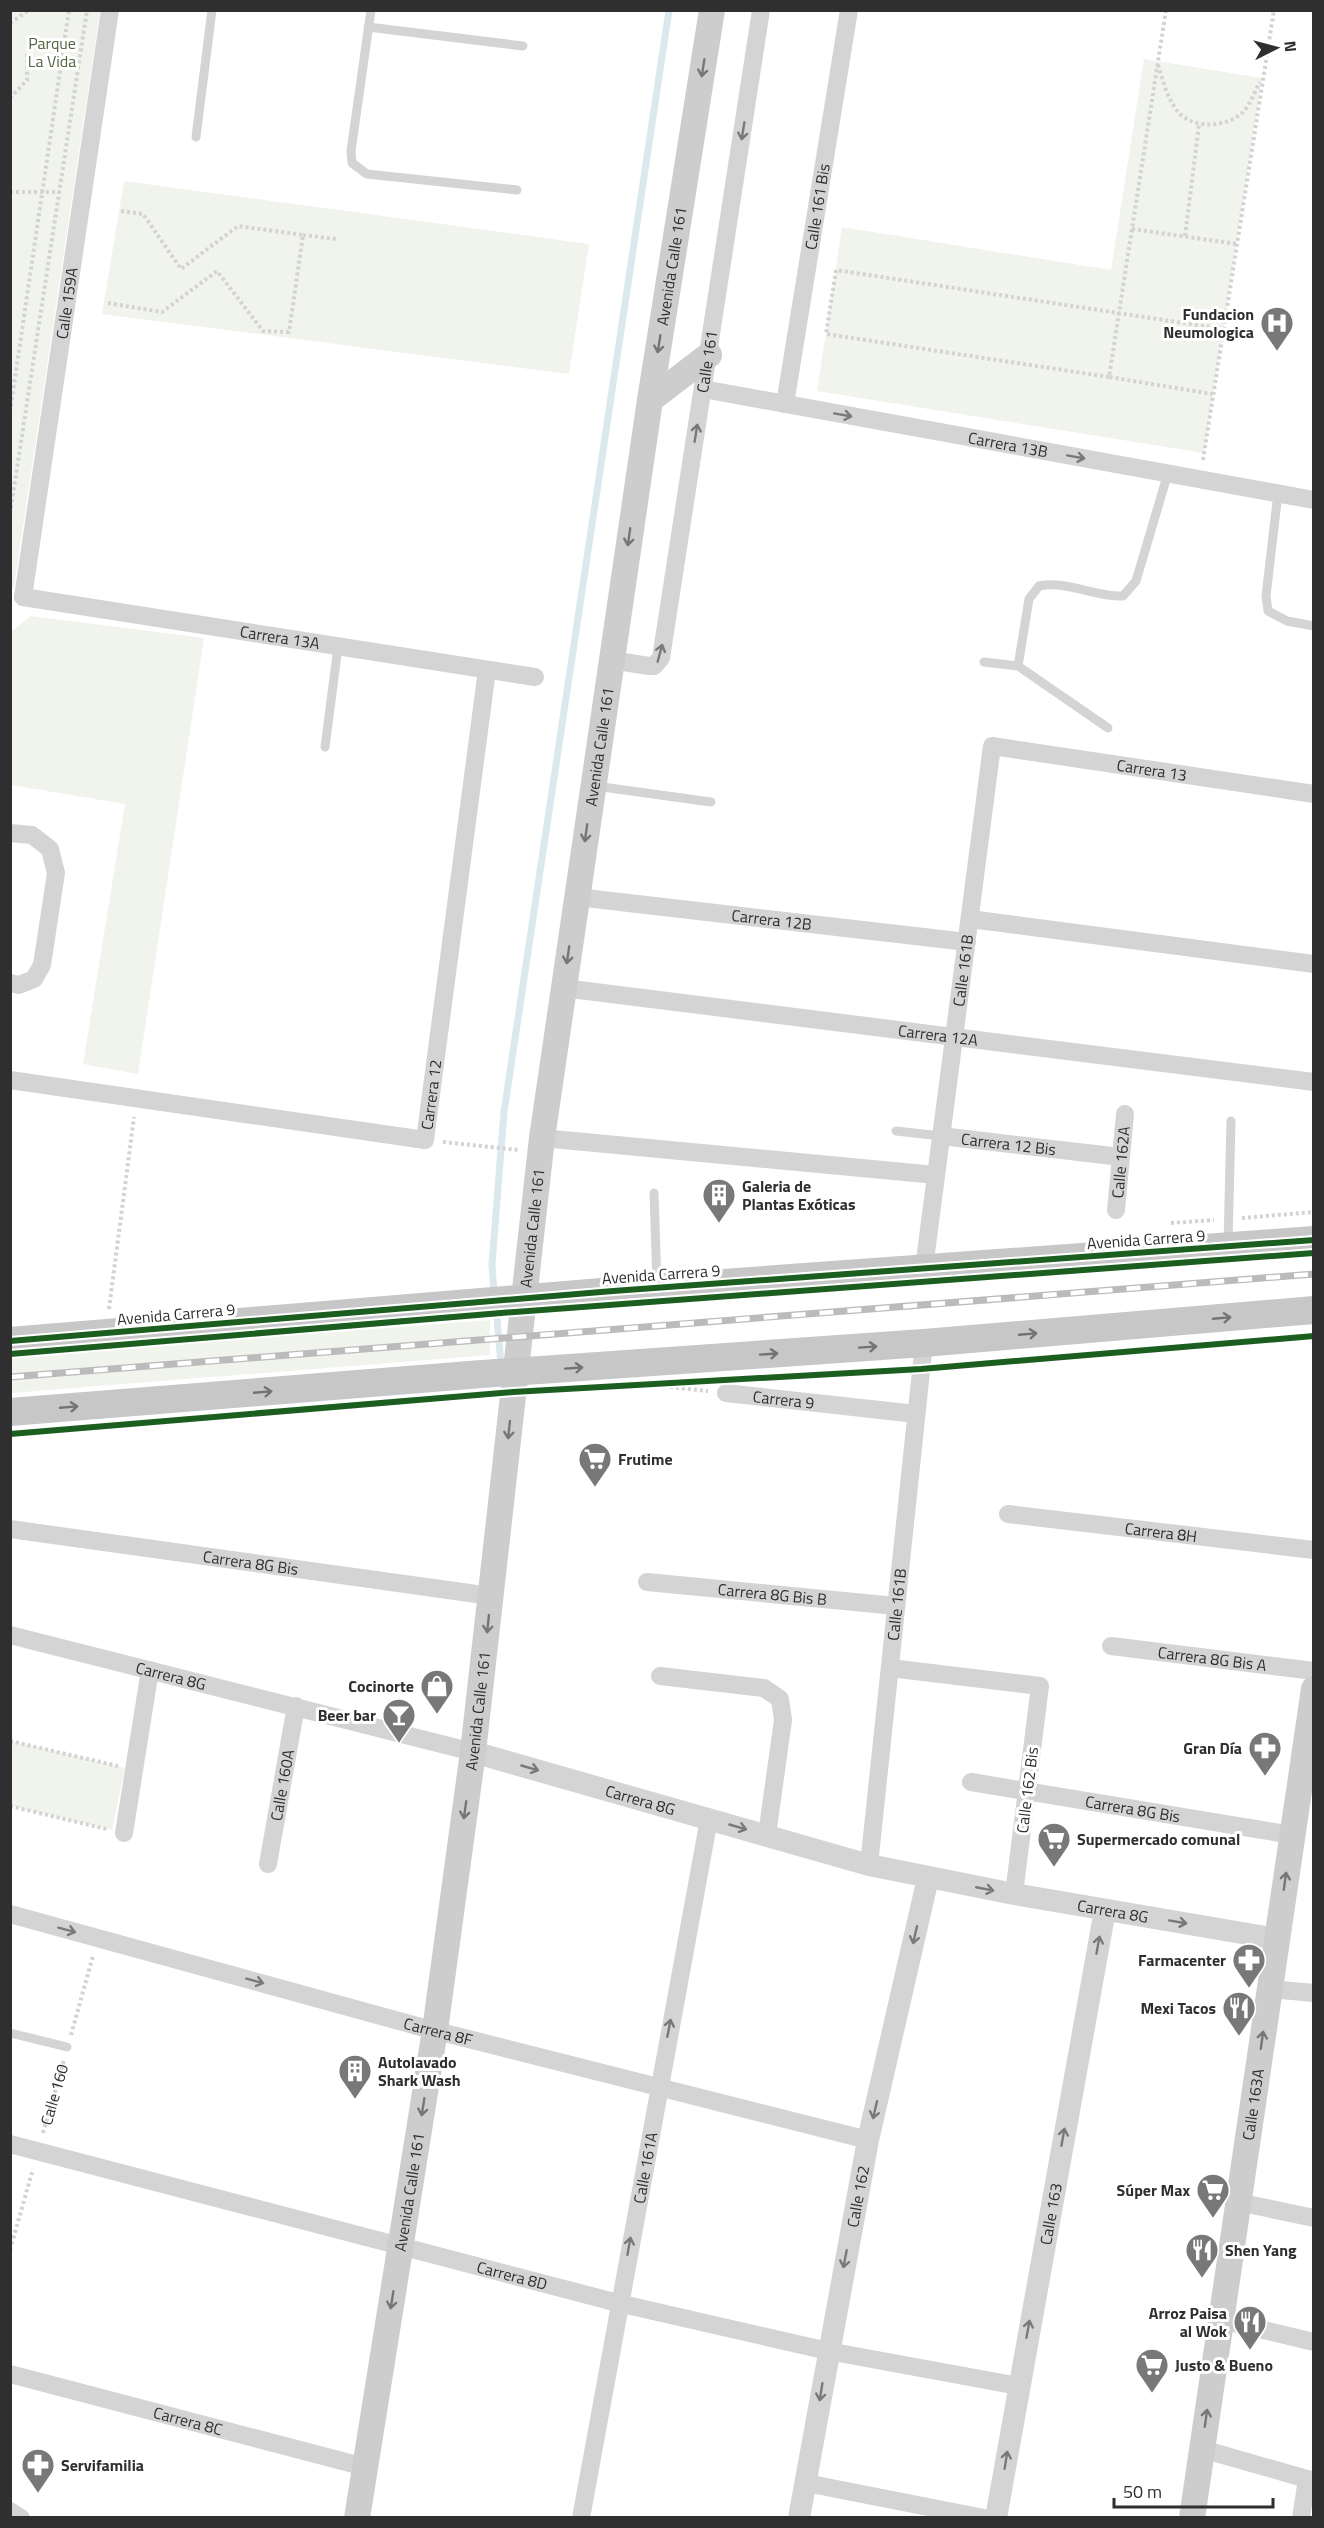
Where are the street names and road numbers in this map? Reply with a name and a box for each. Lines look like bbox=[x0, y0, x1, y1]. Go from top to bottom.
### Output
street label: Calle 161 Bis bbox=[798, 162, 836, 251]
street label: Avenida Calle 161 bbox=[650, 205, 693, 327]
street label: Calle 159A bbox=[49, 265, 84, 341]
street label: Calle 161 bbox=[690, 329, 723, 394]
street label: Carrera 13B bbox=[966, 425, 1050, 463]
street label: Carrera 13A bbox=[238, 619, 322, 655]
street label: Avenida Calle 161 bbox=[579, 686, 620, 808]
street label: Carrera 13 bbox=[1115, 753, 1189, 787]
street label: Carrera 12B bbox=[730, 903, 813, 936]
street label: Calle 161B bbox=[946, 933, 979, 1008]
street label: Carrera 12A bbox=[897, 1018, 980, 1052]
street label: Carrera 12 bbox=[414, 1058, 448, 1131]
street label: Calle 162A bbox=[1105, 1125, 1136, 1199]
street label: Carrera 12 Bis bbox=[960, 1126, 1057, 1161]
street label: Avenida Calle 161 bbox=[513, 1167, 550, 1289]
street label: Avenida Carrera 9 bbox=[1086, 1223, 1206, 1255]
street label: Avenida Carrera 9 bbox=[601, 1258, 721, 1290]
street label: Avenida Carrera 9 bbox=[116, 1297, 236, 1331]
street label: Carrera 9 bbox=[752, 1384, 816, 1415]
street label: Carrera 8H bbox=[1123, 1516, 1198, 1548]
street label: Carrera 8G Bis bbox=[201, 1544, 300, 1581]
street label: Calle 161B bbox=[881, 1567, 912, 1642]
street label: Carrera 8G Bis B bbox=[717, 1577, 828, 1611]
street label: Carrera 8G Bis A bbox=[1157, 1640, 1268, 1677]
street label: Avenida Calle 161 bbox=[459, 1650, 496, 1772]
street label: Carrera 8G bbox=[133, 1655, 209, 1696]
street label: Calle 162 Bis bbox=[1010, 1745, 1044, 1835]
street label: Calle 160A bbox=[264, 1747, 300, 1823]
street label: Carrera 8G bbox=[603, 1778, 678, 1821]
street label: Carrera 8G Bis bbox=[1083, 1789, 1182, 1828]
street label: Carrera 8G bbox=[1076, 1893, 1150, 1929]
street label: Carrera 8F bbox=[401, 2011, 475, 2052]
street label: Calle 160 bbox=[34, 2061, 74, 2128]
street label: Calle 163A bbox=[1236, 2067, 1270, 2142]
street label: Calle 161A bbox=[627, 2130, 664, 2206]
street label: Avenida Calle 161 bbox=[388, 2131, 430, 2253]
street label: Calle 162 bbox=[840, 2163, 875, 2229]
street label: Calle 163 bbox=[1033, 2181, 1068, 2247]
street label: Carrera 8D bbox=[474, 2255, 550, 2296]
street label: Carrera 8C bbox=[151, 2400, 225, 2441]

